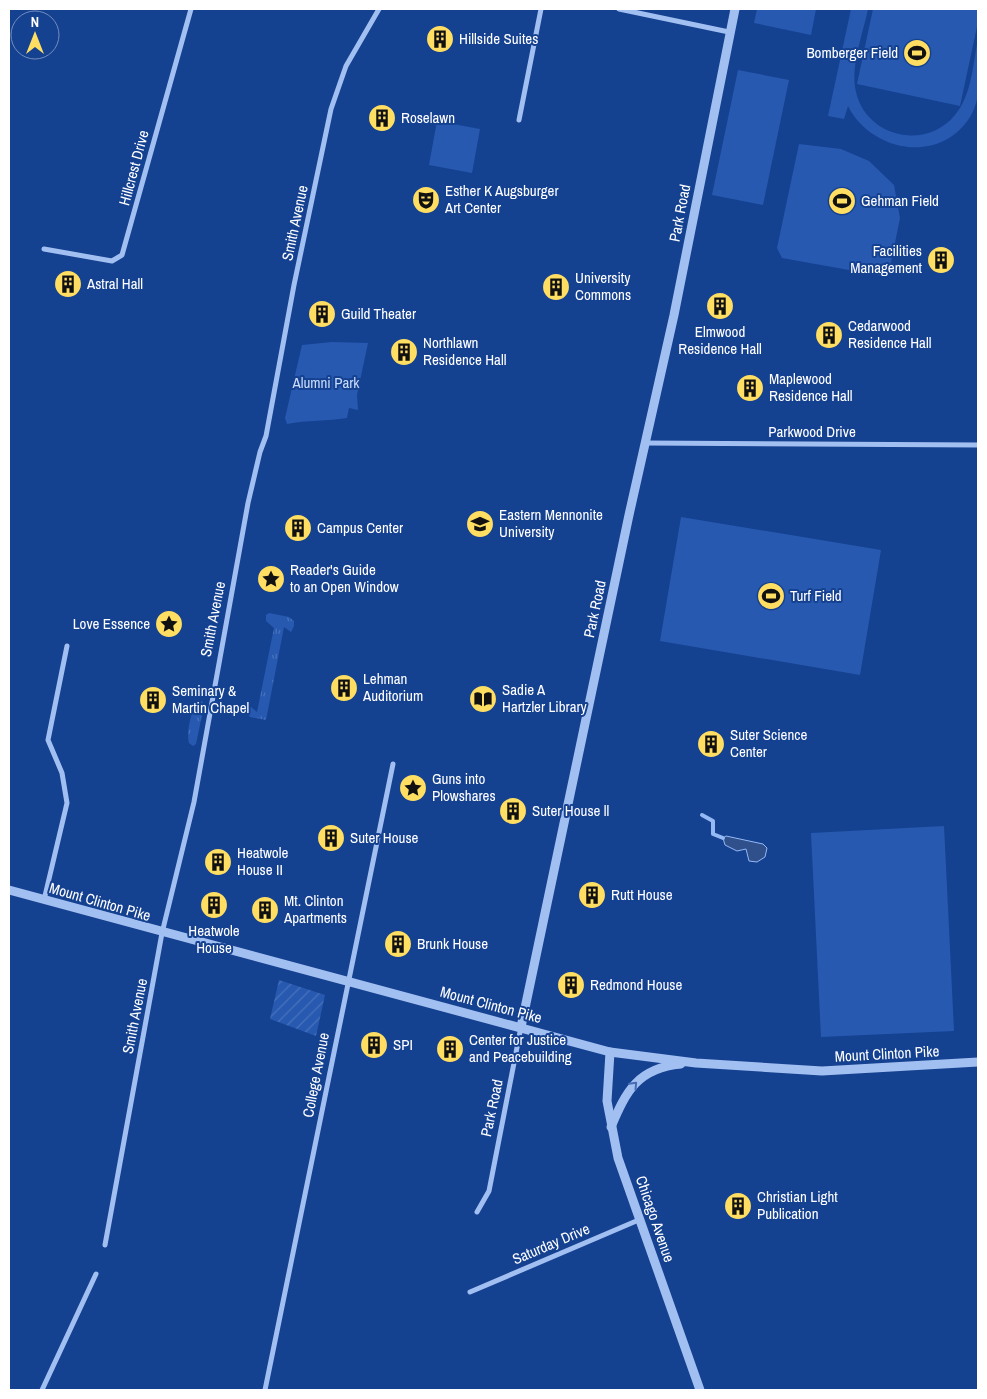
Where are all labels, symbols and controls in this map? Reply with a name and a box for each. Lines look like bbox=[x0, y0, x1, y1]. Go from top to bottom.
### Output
north arrow bbox=[10, 10, 60, 60]
text: N bbox=[31, 13, 39, 31]
building icon: Hillside Suites bbox=[425, 24, 455, 54]
place label: Hillside Suites bbox=[459, 28, 538, 49]
sports icon: Bomberger Field bbox=[902, 38, 932, 68]
place label: Bomberger Field bbox=[806, 42, 898, 63]
building icon: Roselawn bbox=[367, 103, 397, 133]
place label: Roselawn bbox=[401, 107, 455, 128]
street label: Hillcrest Drive bbox=[113, 128, 154, 208]
place label: Esther K Augsburger Art Center bbox=[444, 180, 559, 218]
street label: Park Road bbox=[664, 182, 695, 243]
street label: Smith Avenue bbox=[276, 183, 313, 262]
theatre icon: Esther K Augsburger Art Center bbox=[411, 185, 441, 215]
sports icon: Gehman Field bbox=[827, 186, 857, 216]
place label: Gehman Field bbox=[861, 190, 939, 211]
place label: Facilities Management bbox=[850, 240, 923, 278]
building icon: Facilities Management bbox=[926, 245, 956, 275]
place label: University Commons bbox=[575, 267, 631, 305]
building icon: Astral Hall bbox=[53, 269, 83, 299]
building icon: University Commons bbox=[541, 272, 571, 302]
place label: Astral Hall bbox=[86, 273, 143, 294]
building icon: Elmwood Residence Hall bbox=[705, 291, 735, 321]
building icon: Guild Theater bbox=[307, 299, 337, 329]
place label: Guild Theater bbox=[341, 303, 416, 324]
place label: Cedarwood Residence Hall bbox=[848, 315, 931, 353]
building icon: Cedarwood Residence Hall bbox=[814, 320, 844, 350]
place label: Elmwood Residence Hall bbox=[678, 321, 762, 359]
place label: Northlawn Residence Hall bbox=[423, 332, 506, 370]
building icon: Northlawn Residence Hall bbox=[389, 337, 419, 367]
place label: Maplewood Residence Hall bbox=[769, 368, 852, 406]
park label: Alumni Park bbox=[292, 372, 360, 393]
building icon: Maplewood Residence Hall bbox=[735, 373, 765, 403]
street label: Parkwood Drive bbox=[768, 421, 856, 442]
place label: Eastern Mennonite University bbox=[499, 504, 603, 542]
school or university icon: Eastern Mennonite University bbox=[465, 509, 495, 539]
building icon: Campus Center bbox=[283, 513, 313, 543]
place label: Campus Center bbox=[317, 517, 403, 538]
place label: Reader's Guide to an Open Window bbox=[290, 559, 399, 597]
place icon: Reader's Guide to an Open Window bbox=[256, 564, 286, 594]
street label: Park Road bbox=[578, 578, 611, 640]
street label: Smith Avenue bbox=[195, 579, 230, 658]
sports icon: Turf Field bbox=[756, 581, 786, 611]
place label: Turf Field bbox=[790, 585, 842, 606]
place icon: Love Essence bbox=[154, 609, 184, 639]
place label: Love Essence bbox=[73, 613, 150, 634]
place label: Lehman Auditorium bbox=[362, 668, 423, 706]
building icon: Lehman Auditorium bbox=[329, 673, 359, 703]
place label: Sadie A Hartzler Library bbox=[502, 679, 588, 717]
place label: Seminary & Martin Chapel bbox=[172, 680, 249, 718]
library icon: Sadie A Hartzler Library bbox=[468, 684, 498, 714]
building icon: Seminary & Martin Chapel bbox=[138, 685, 168, 715]
place label: Suter Science Center bbox=[730, 724, 807, 762]
building icon: Suter Science Center bbox=[696, 729, 726, 759]
place label: Guns into Plowshares bbox=[432, 768, 496, 806]
place icon: Guns into Plowshares bbox=[398, 773, 428, 803]
building icon: Suter House ll bbox=[498, 796, 528, 826]
place label: Suter House ll bbox=[532, 800, 609, 821]
building icon: Suter House bbox=[316, 823, 346, 853]
place label: Suter House bbox=[350, 827, 419, 848]
place label: Heatwole House II bbox=[237, 842, 288, 880]
building icon: Heatwole House II bbox=[203, 847, 233, 877]
street label: Mount Clinton Pike bbox=[47, 877, 153, 926]
building icon: Rutt House bbox=[577, 880, 607, 910]
place label: Rutt House bbox=[611, 884, 673, 905]
building icon: Heatwole House bbox=[199, 890, 229, 920]
place label: Mt. Clinton Apartments bbox=[283, 890, 347, 928]
building icon: Mt. Clinton Apartments bbox=[250, 895, 280, 925]
place label: Heatwole House bbox=[188, 920, 240, 958]
building icon: Brunk House bbox=[383, 929, 413, 959]
place label: Brunk House bbox=[417, 933, 488, 954]
building icon: Redmond House bbox=[556, 970, 586, 1000]
place label: Redmond House bbox=[590, 974, 682, 995]
street label: Smith Avenue bbox=[117, 976, 152, 1055]
street label: Mount Clinton Pike bbox=[438, 981, 545, 1028]
place label: Center for Justice and Peacebuilding bbox=[469, 1029, 572, 1067]
building icon: SPI bbox=[359, 1030, 389, 1060]
street label: College Avenue bbox=[297, 1031, 334, 1119]
place label: SPI bbox=[393, 1034, 413, 1055]
building icon: Center for Justice and Peacebuilding bbox=[435, 1034, 465, 1064]
street label: Mount Clinton Pike bbox=[834, 1040, 940, 1067]
street label: Park Road bbox=[475, 1077, 508, 1139]
one-way arrow bbox=[628, 1082, 637, 1091]
street label: Chicago Avenue bbox=[631, 1173, 680, 1265]
place label: Christian Light Publication bbox=[757, 1186, 838, 1224]
building icon: Christian Light Publication bbox=[723, 1191, 753, 1221]
street label: Saturday Drive bbox=[509, 1218, 593, 1269]

